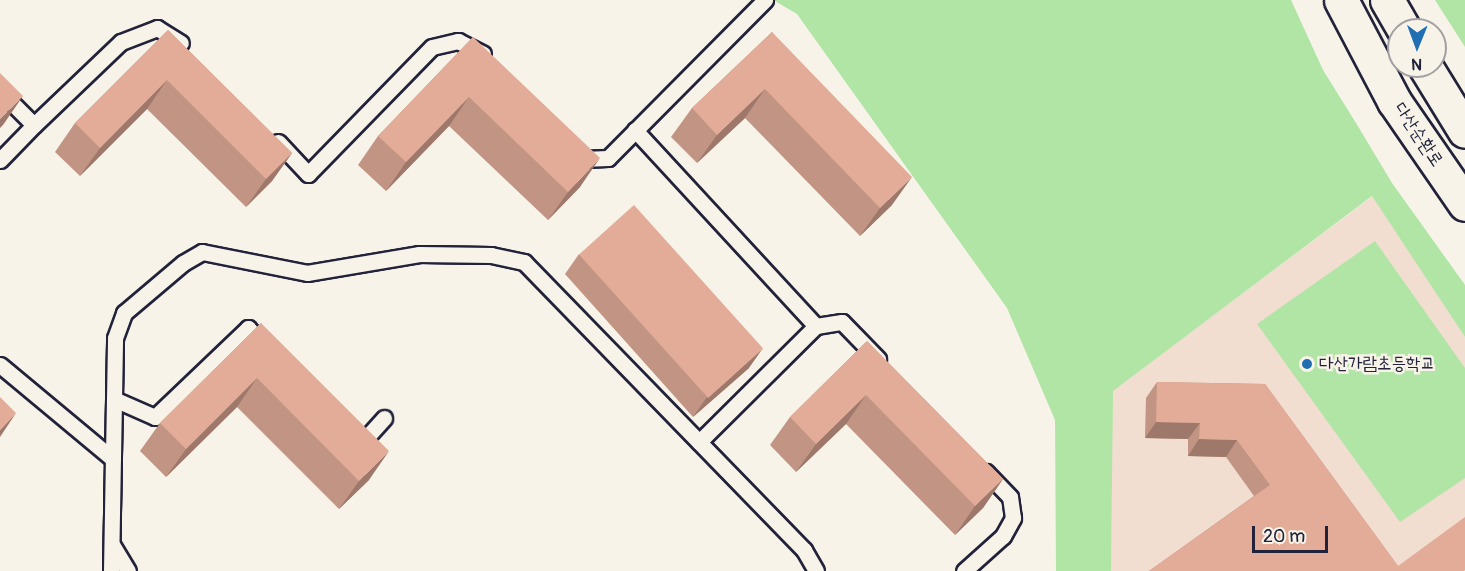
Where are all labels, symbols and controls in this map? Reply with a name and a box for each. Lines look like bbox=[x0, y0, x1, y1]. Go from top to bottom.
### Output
north arrow bbox=[1387, 18, 1447, 78]
text: N bbox=[1411, 54, 1422, 74]
street label: 다산순환로 bbox=[1389, 99, 1447, 171]
place label: 다산가람초등학교 bbox=[1319, 353, 1435, 375]
marker: 다산가람초등학교 bbox=[1300, 357, 1314, 371]
scale bar bbox=[1255, 514, 1332, 552]
text: 20 m bbox=[1263, 525, 1305, 548]

